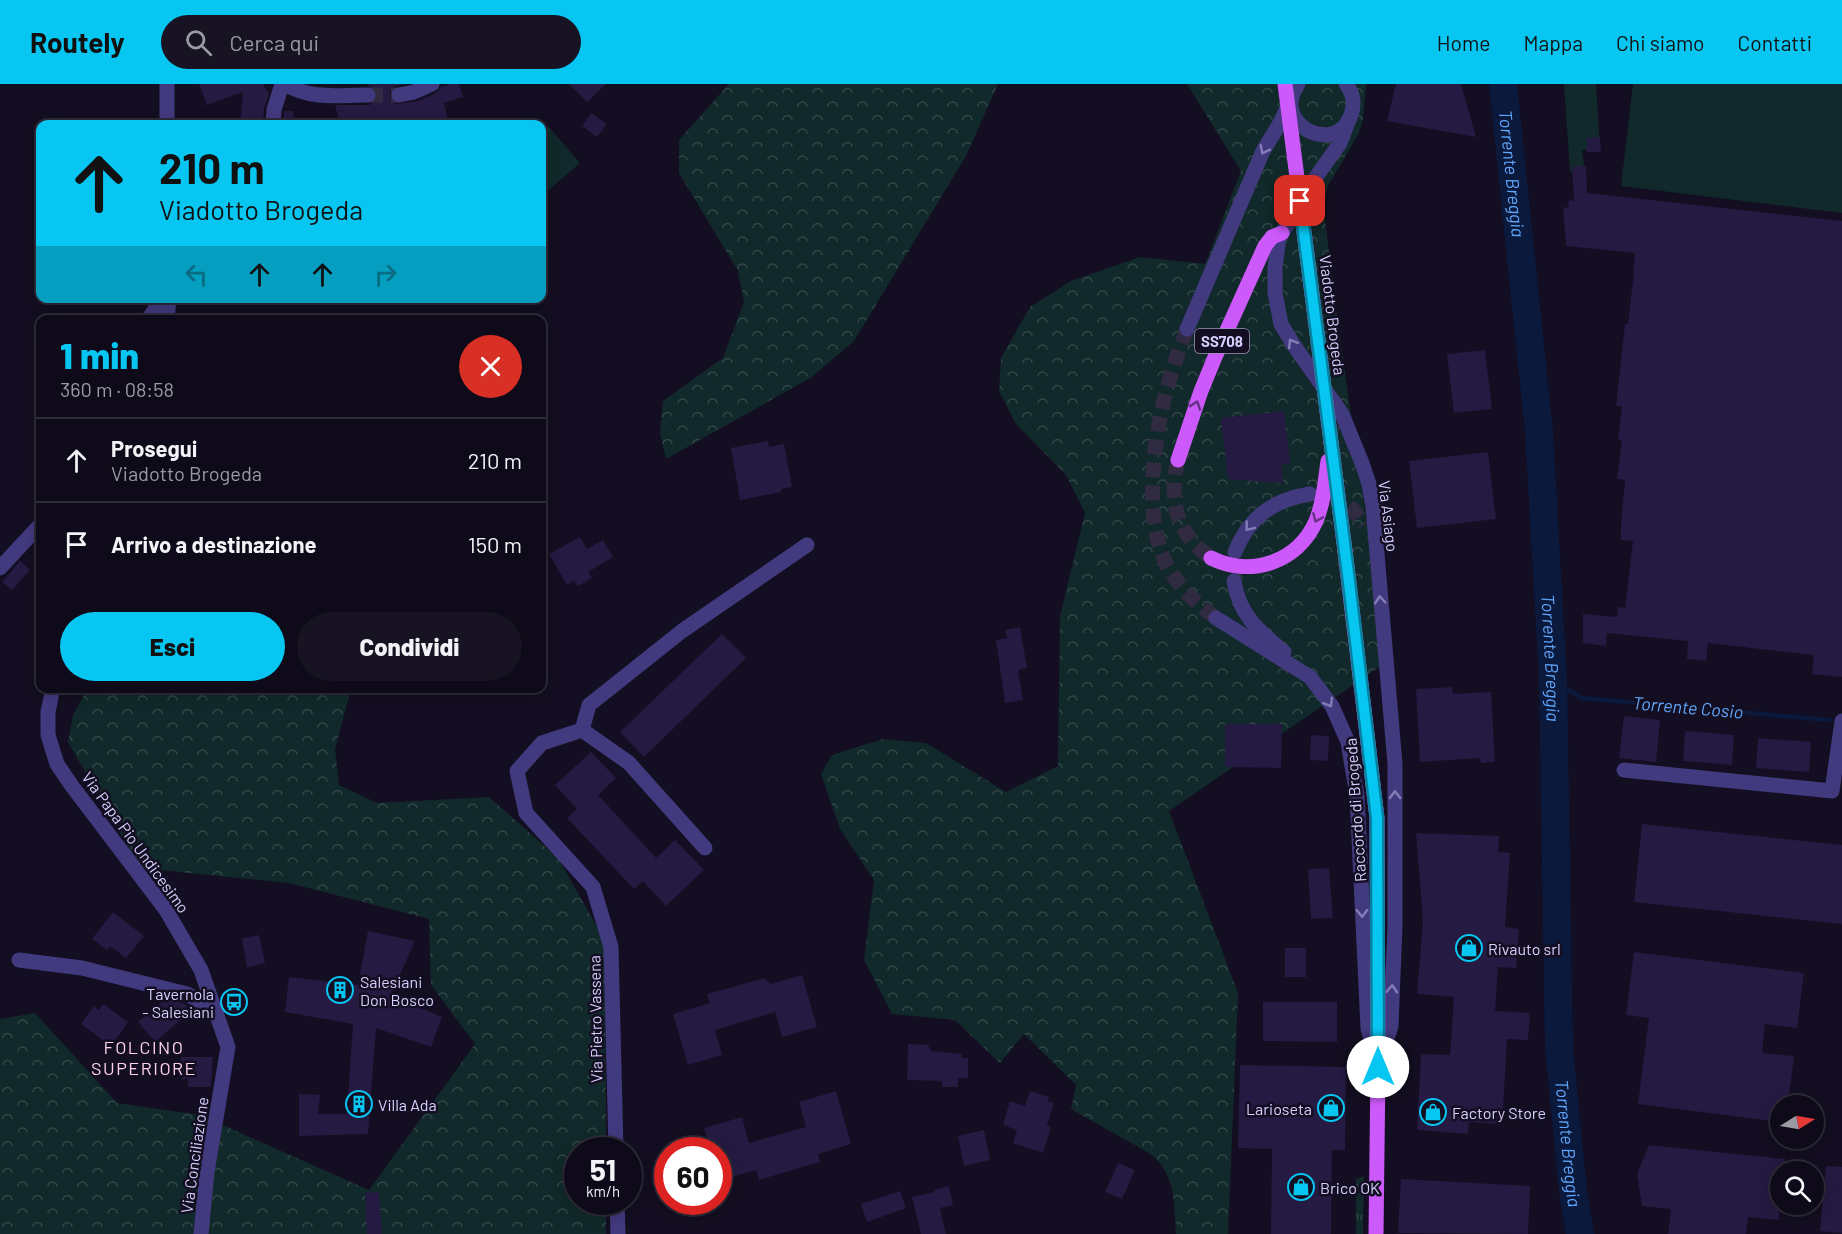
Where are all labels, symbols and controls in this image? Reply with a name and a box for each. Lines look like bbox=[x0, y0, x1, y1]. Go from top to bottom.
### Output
search box bbox=[161, 15, 581, 69]
text: Routely bbox=[30, 25, 125, 59]
icon: search bbox=[182, 26, 215, 59]
text: Cerca qui bbox=[230, 29, 319, 55]
text: Home bbox=[1437, 30, 1490, 55]
text: Mappa bbox=[1523, 30, 1583, 55]
text: Chi siamo bbox=[1616, 30, 1705, 55]
text: Contatti bbox=[1738, 30, 1812, 55]
water label: Torrente Breggia bbox=[1495, 109, 1530, 238]
text: 210 m bbox=[159, 142, 265, 192]
icon: ahead bbox=[60, 144, 138, 222]
one-way arrow bbox=[1260, 144, 1271, 155]
pin bbox=[1274, 175, 1325, 226]
icon: arrive bbox=[1283, 184, 1316, 217]
text: Viadotto Brogeda bbox=[159, 193, 363, 225]
street label: Viadotto Brogeda bbox=[1316, 254, 1350, 376]
icon: left bbox=[180, 258, 213, 291]
icon: ahead bbox=[243, 258, 276, 291]
icon: ahead bbox=[306, 258, 339, 291]
icon: right bbox=[369, 258, 402, 291]
road number: SS708 bbox=[1195, 329, 1249, 353]
text: 1 min bbox=[60, 333, 139, 376]
button: close bbox=[459, 335, 522, 398]
one-way arrow bbox=[1288, 339, 1300, 349]
text: 360 m · 08:58 bbox=[60, 377, 174, 401]
one-way arrow bbox=[1189, 400, 1202, 411]
text: Prosegui bbox=[111, 435, 197, 461]
icon: ahead bbox=[60, 444, 93, 477]
text: 210 m bbox=[468, 447, 522, 473]
text: Viadotto Brogeda bbox=[111, 461, 262, 485]
street label: Via Asiago bbox=[1375, 479, 1403, 553]
one-way arrow bbox=[1312, 512, 1324, 523]
one-way arrow bbox=[1246, 520, 1257, 531]
icon: arrive bbox=[60, 528, 93, 561]
text: Arrivo a destinazione bbox=[111, 531, 317, 557]
text: 150 m bbox=[468, 531, 522, 557]
water label: Torrente Breggia bbox=[1537, 593, 1565, 722]
one-way arrow bbox=[1374, 596, 1387, 605]
button: Esci bbox=[60, 612, 285, 681]
button: Condividi bbox=[297, 612, 522, 681]
water label: Torrente Cosio bbox=[1632, 691, 1744, 723]
one-way arrow bbox=[1321, 696, 1332, 707]
street label: Raccordo di Brogeda bbox=[1340, 737, 1370, 883]
street label: Via Papa Pio Undicesimo bbox=[78, 768, 194, 916]
one-way arrow bbox=[1389, 790, 1401, 799]
one-way arrow bbox=[1356, 909, 1368, 918]
shop icon: Rivauto srl bbox=[1454, 933, 1484, 963]
place label: Rivauto srl bbox=[1488, 939, 1561, 958]
street label: Via Pietro Vassena bbox=[584, 955, 606, 1083]
place label: Salesiani Don Bosco bbox=[360, 972, 434, 1009]
building icon: Salesiani Don Bosco bbox=[325, 975, 355, 1005]
place label: Tavernola - Salesiani bbox=[142, 984, 214, 1021]
one-way arrow bbox=[1386, 985, 1399, 994]
bus stop icon: Tavernola - Salesiani bbox=[219, 987, 249, 1017]
position arrow bbox=[1346, 1035, 1410, 1099]
district label: FOLCINO SUPERIORE bbox=[91, 1036, 197, 1079]
water label: Torrente Breggia bbox=[1551, 1079, 1586, 1208]
building icon: Villa Ada bbox=[344, 1089, 374, 1119]
shop icon: Larioseta bbox=[1316, 1093, 1346, 1123]
place label: Villa Ada bbox=[378, 1095, 437, 1114]
north arrow bbox=[1770, 1095, 1824, 1149]
map controls bbox=[1770, 1095, 1824, 1215]
street label: Via Conciliazione bbox=[176, 1096, 212, 1214]
shop icon: Factory Store bbox=[1418, 1097, 1448, 1127]
place label: Larioseta bbox=[1246, 1099, 1312, 1118]
place label: Factory Store bbox=[1452, 1103, 1546, 1122]
speed limit sign: 60 bbox=[654, 1137, 732, 1215]
text: 51 bbox=[590, 1151, 616, 1187]
button: search bbox=[1770, 1161, 1824, 1215]
shop icon: Brico OK bbox=[1286, 1172, 1316, 1202]
place label: Brico OK bbox=[1320, 1178, 1380, 1197]
text: km/h bbox=[586, 1182, 620, 1200]

